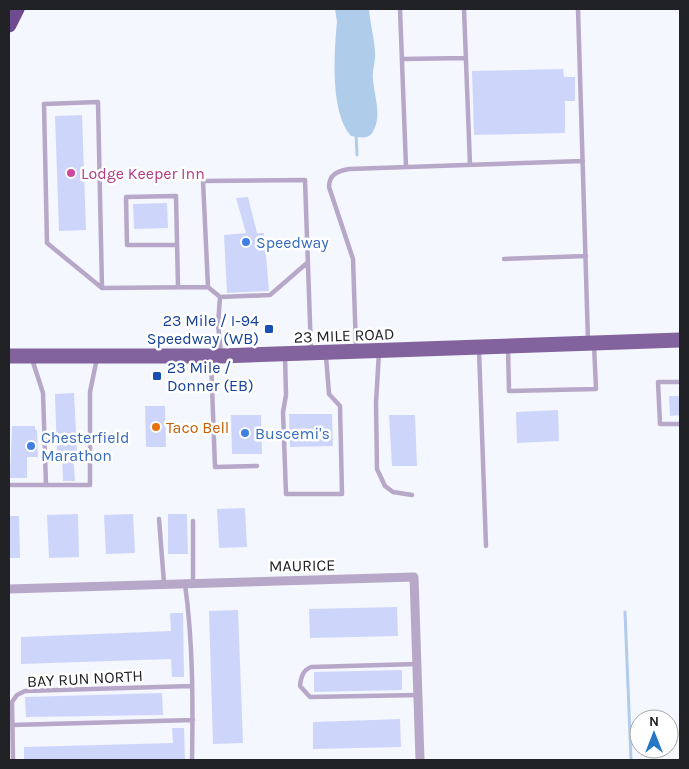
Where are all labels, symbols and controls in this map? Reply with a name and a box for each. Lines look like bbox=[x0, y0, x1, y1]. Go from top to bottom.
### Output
place label: Lodge Keeper Inn bbox=[81, 164, 205, 183]
marker: Lodge Keeper Inn bbox=[65, 167, 77, 179]
place label: Speedway bbox=[256, 233, 329, 252]
marker: Speedway bbox=[240, 236, 252, 248]
place label: 23 Mile / I-94 Speedway (WB) bbox=[147, 311, 259, 348]
marker: 23 Mile / I-94 Speedway (WB) bbox=[263, 323, 275, 335]
street label: 23 MILE ROAD bbox=[293, 324, 395, 347]
place label: 23 Mile / Donner (EB) bbox=[167, 358, 254, 395]
marker: 23 Mile / Donner (EB) bbox=[151, 370, 163, 382]
place label: Taco Bell bbox=[166, 418, 229, 437]
marker: Taco Bell bbox=[150, 421, 162, 433]
place label: Buscemi's bbox=[255, 424, 330, 443]
marker: Buscemi's bbox=[239, 427, 251, 439]
place label: Chesterfield Marathon bbox=[41, 428, 130, 465]
marker: Chesterfield Marathon bbox=[25, 440, 37, 452]
street label: MAURICE bbox=[269, 555, 335, 576]
street label: BAY RUN NORTH bbox=[27, 666, 143, 691]
north arrow bbox=[629, 709, 679, 759]
text: N bbox=[649, 713, 659, 730]

